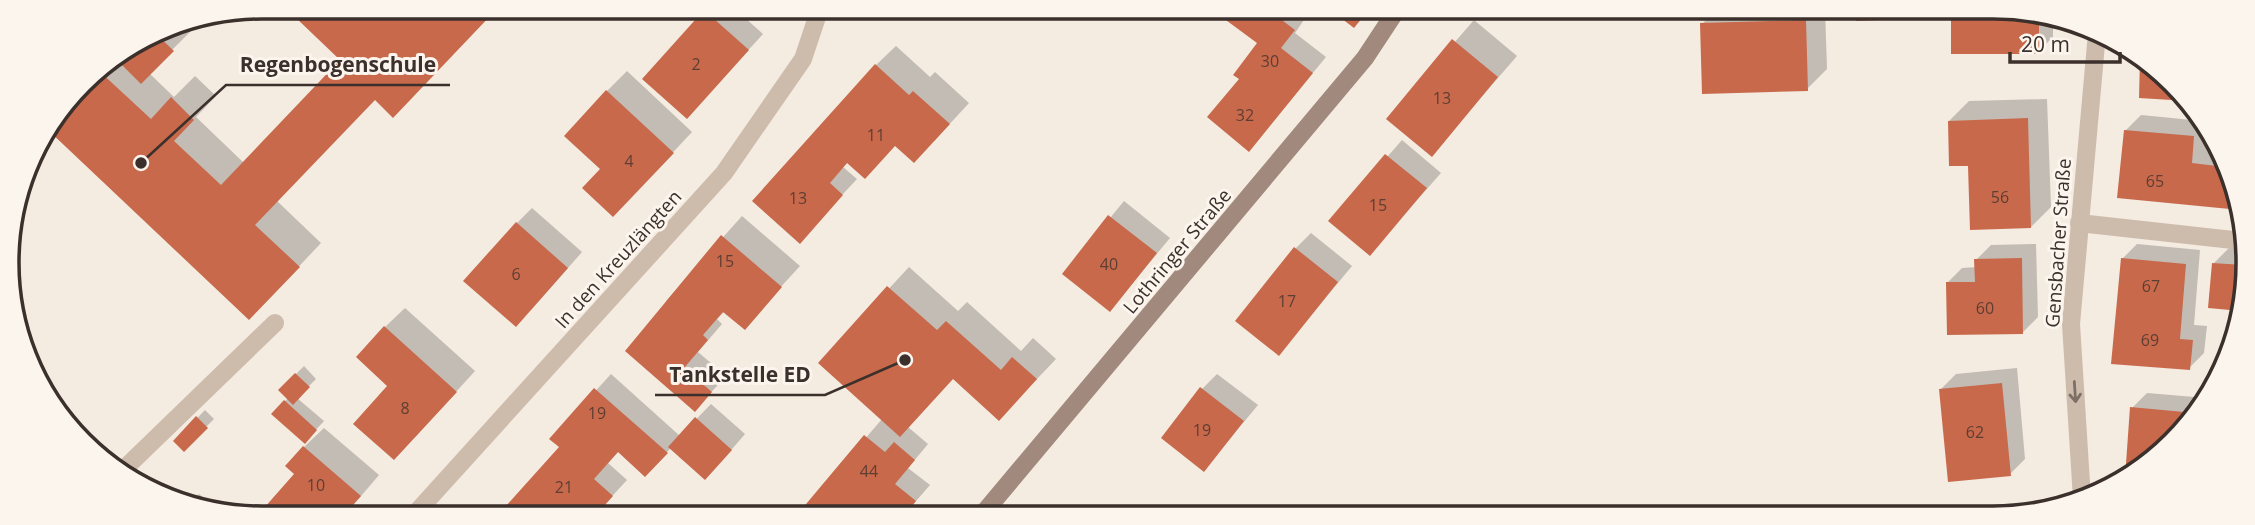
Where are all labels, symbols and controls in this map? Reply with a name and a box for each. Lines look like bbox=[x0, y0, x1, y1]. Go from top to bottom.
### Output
scale bar bbox=[2010, 21, 2120, 65]
text: 20 m bbox=[2021, 30, 2070, 58]
callout: Regenbogenschule bbox=[226, 43, 450, 85]
text: Regenbogenschule bbox=[240, 50, 436, 78]
house number: 30 bbox=[1261, 50, 1279, 72]
house number: 2 bbox=[691, 53, 701, 75]
house number: 13 bbox=[1433, 87, 1451, 109]
house number: 32 bbox=[1236, 104, 1254, 126]
house number: 11 bbox=[867, 124, 885, 146]
house number: 4 bbox=[624, 150, 634, 172]
street label: Gensbacher Straße bbox=[2039, 158, 2077, 328]
house number: 65 bbox=[2146, 170, 2164, 192]
street label: Lothringer Straße bbox=[1117, 183, 1237, 319]
street label: In den Kreuzlängten bbox=[549, 184, 687, 334]
house number: 56 bbox=[1991, 186, 2009, 208]
house number: 13 bbox=[789, 187, 807, 209]
house number: 15 bbox=[1369, 194, 1387, 216]
house number: 15 bbox=[716, 250, 734, 272]
house number: 40 bbox=[1100, 253, 1118, 275]
house number: 6 bbox=[511, 263, 521, 285]
house number: 67 bbox=[2142, 275, 2160, 297]
house number: 17 bbox=[1278, 290, 1296, 312]
house number: 60 bbox=[1976, 297, 1994, 319]
house number: 69 bbox=[2141, 329, 2159, 351]
callout: Tankstelle ED bbox=[655, 353, 825, 395]
text: Tankstelle ED bbox=[669, 360, 811, 388]
one-way arrow bbox=[2069, 380, 2082, 403]
house number: 8 bbox=[400, 397, 410, 419]
house number: 19 bbox=[588, 402, 606, 424]
house number: 19 bbox=[1193, 419, 1211, 441]
house number: 62 bbox=[1966, 421, 1984, 443]
house number: 44 bbox=[860, 460, 878, 482]
house number: 10 bbox=[307, 474, 325, 496]
house number: 21 bbox=[555, 476, 573, 498]

